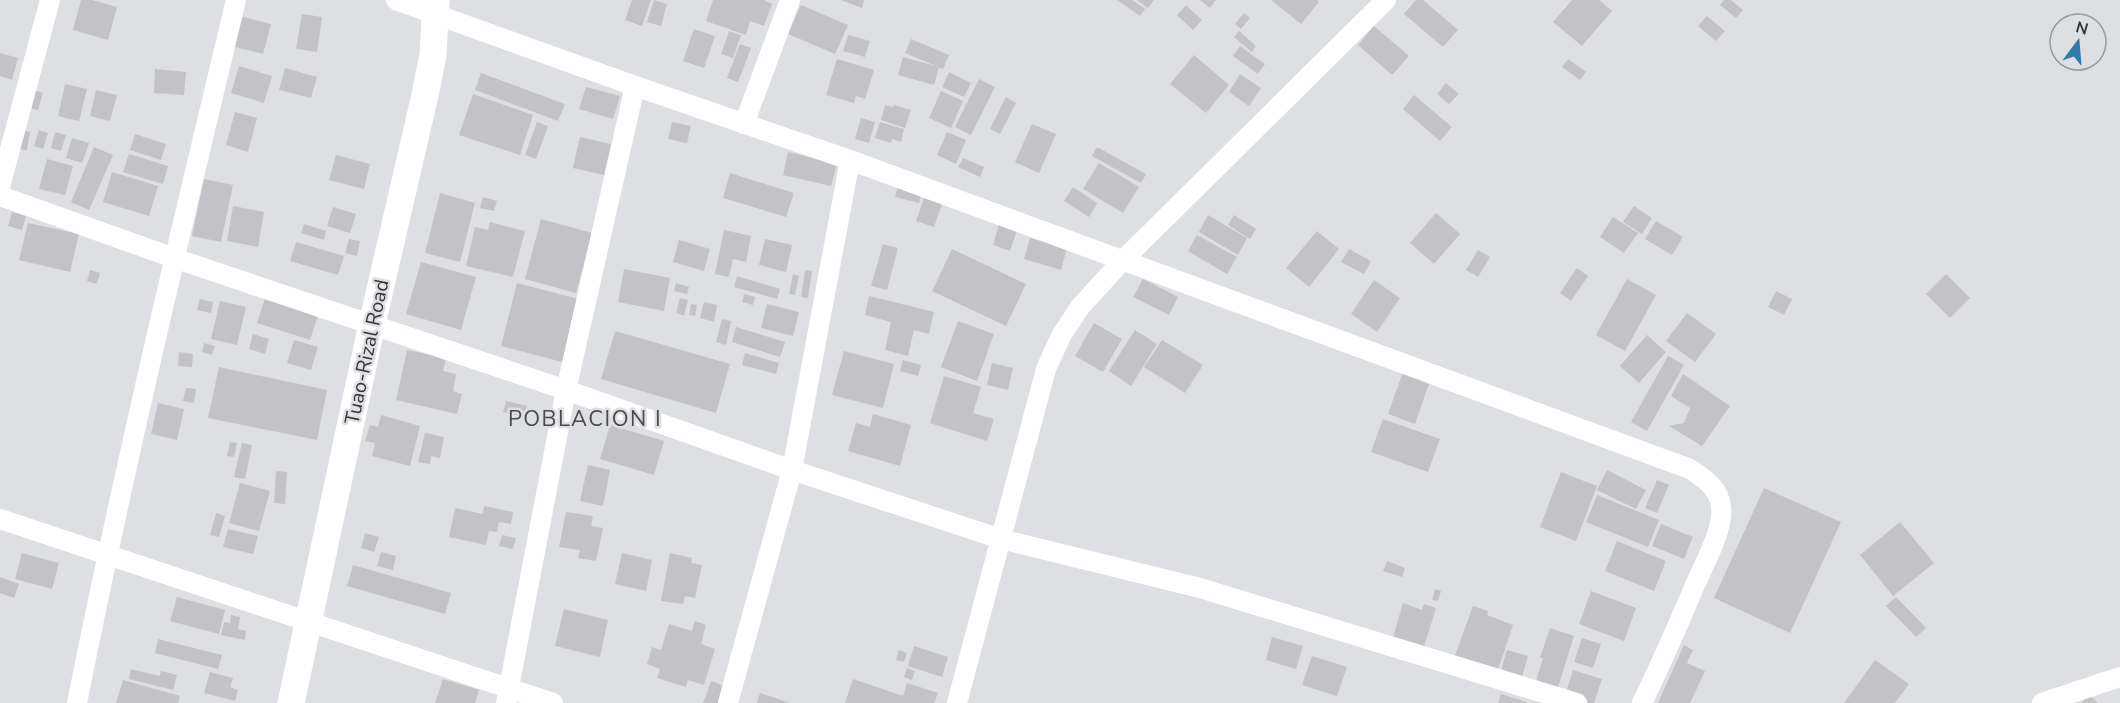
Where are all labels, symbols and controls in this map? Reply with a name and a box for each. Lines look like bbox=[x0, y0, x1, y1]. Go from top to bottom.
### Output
north arrow bbox=[2048, 12, 2108, 72]
text: N bbox=[2073, 16, 2091, 41]
street label: Tuao-Rizal Road bbox=[338, 277, 396, 427]
district label: POBLACION I bbox=[508, 404, 662, 434]

